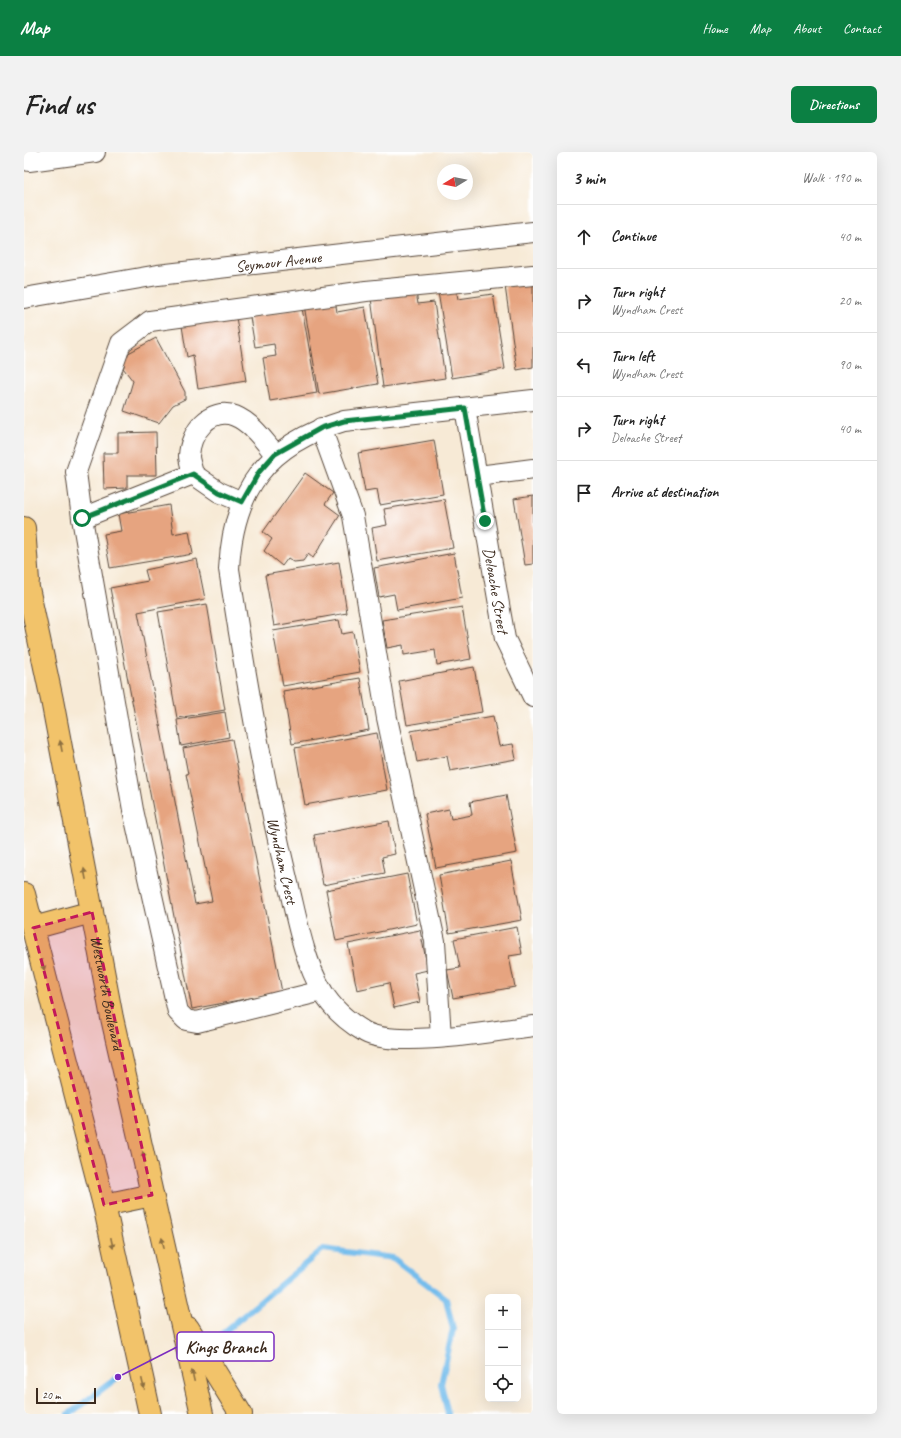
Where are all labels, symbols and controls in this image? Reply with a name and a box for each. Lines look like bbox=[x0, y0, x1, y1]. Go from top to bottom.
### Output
text: Map bbox=[20, 16, 50, 40]
text: Home bbox=[702, 20, 728, 37]
text: Map bbox=[750, 20, 771, 37]
text: About bbox=[793, 20, 821, 37]
text: Contact bbox=[843, 20, 881, 37]
button: Directions bbox=[791, 86, 877, 123]
text: Find us bbox=[24, 87, 94, 122]
north arrow bbox=[437, 164, 473, 200]
text: 3 min bbox=[573, 168, 606, 189]
text: Walk · 190 m bbox=[802, 170, 861, 186]
icon: ahead bbox=[573, 226, 595, 248]
text: Continue bbox=[611, 227, 656, 246]
text: 40 m bbox=[839, 229, 861, 245]
street label: Seymour Avenue bbox=[235, 247, 324, 277]
text: Turn right bbox=[611, 283, 664, 302]
icon: right bbox=[573, 290, 595, 312]
text: 20 m bbox=[839, 293, 861, 309]
text: Wyndham Crest bbox=[611, 302, 683, 318]
text: Turn left bbox=[611, 347, 654, 366]
icon: left bbox=[573, 354, 595, 376]
text: 90 m bbox=[839, 357, 861, 373]
text: Wyndham Crest bbox=[611, 366, 683, 382]
text: Turn right bbox=[611, 411, 664, 430]
icon: right bbox=[573, 418, 595, 440]
text: 40 m bbox=[839, 421, 861, 437]
text: Deloache Street bbox=[611, 430, 681, 446]
icon: arrive bbox=[573, 482, 595, 504]
text: Arrive at destination bbox=[611, 483, 718, 502]
route start bbox=[73, 509, 91, 527]
route end bbox=[476, 512, 494, 530]
street label: Deloache Street bbox=[478, 546, 513, 637]
one-way arrow bbox=[57, 740, 63, 752]
street label: Wyndham Crest bbox=[262, 816, 302, 908]
one-way arrow bbox=[81, 868, 87, 880]
street label: Westworth Boulevard bbox=[86, 934, 129, 1055]
one-way arrow bbox=[40, 960, 46, 972]
one-way arrow bbox=[83, 1133, 89, 1145]
one-way arrow bbox=[140, 1151, 146, 1163]
one-way arrow bbox=[110, 1237, 116, 1250]
one-way arrow bbox=[159, 1237, 165, 1249]
map controls bbox=[485, 1294, 521, 1402]
button: + bbox=[485, 1294, 521, 1330]
button: − bbox=[485, 1330, 521, 1366]
callout: Kings Branch bbox=[177, 1332, 274, 1361]
text: Kings Branch bbox=[185, 1337, 267, 1358]
button: locate bbox=[485, 1366, 521, 1402]
one-way arrow bbox=[190, 1370, 196, 1382]
one-way arrow bbox=[141, 1378, 147, 1390]
scale bar bbox=[36, 1386, 96, 1405]
text: 20 m bbox=[42, 1388, 61, 1402]

